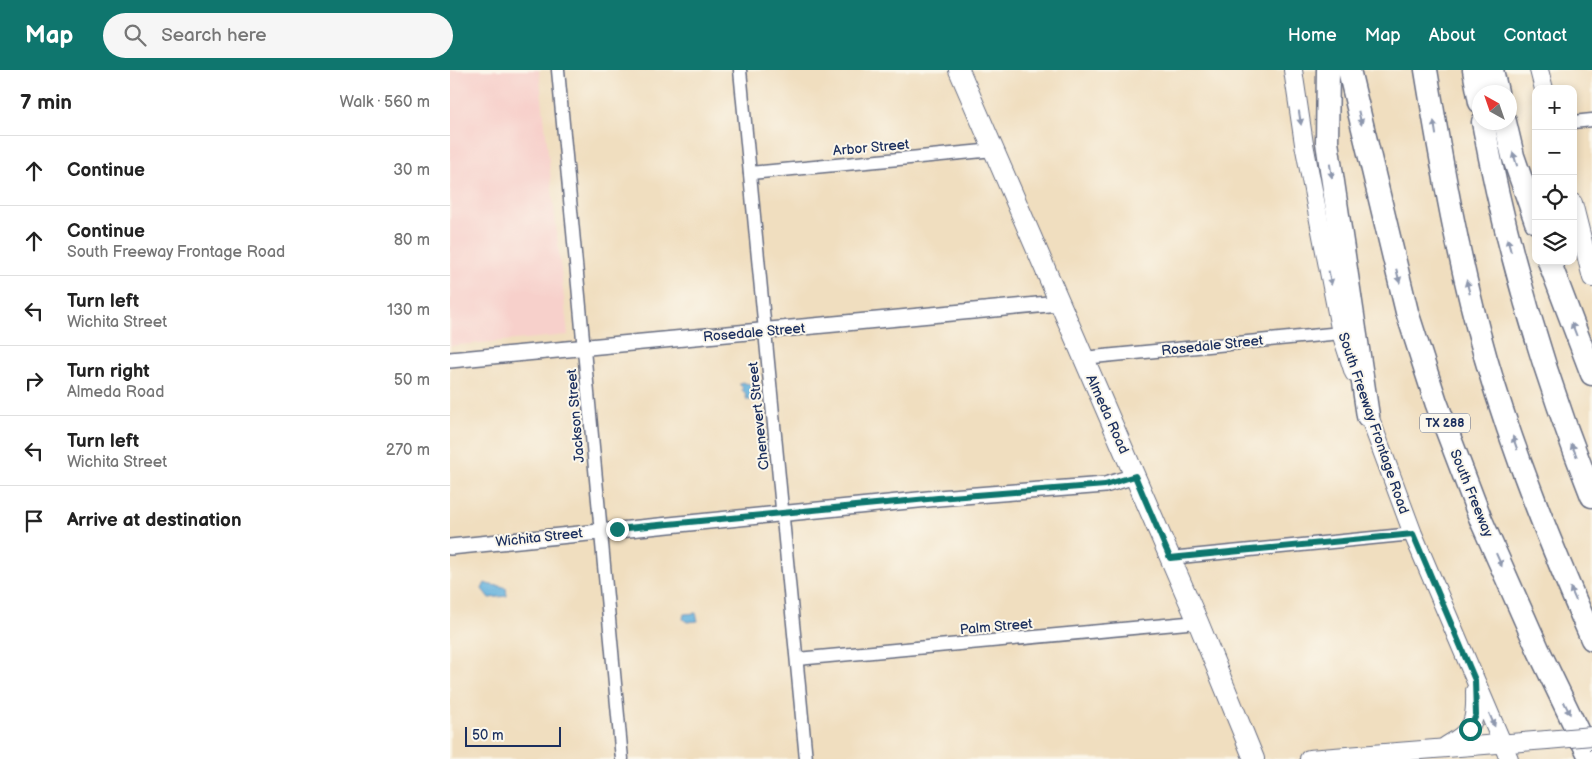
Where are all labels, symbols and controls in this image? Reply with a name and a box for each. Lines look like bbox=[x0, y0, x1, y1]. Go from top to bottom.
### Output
search box bbox=[103, 13, 453, 58]
text: Map bbox=[25, 21, 73, 50]
icon: search bbox=[121, 21, 149, 49]
text: Search here bbox=[161, 24, 267, 47]
text: Home bbox=[1288, 25, 1337, 46]
text: Map bbox=[1365, 25, 1401, 46]
text: About bbox=[1429, 25, 1476, 46]
text: Contact bbox=[1504, 25, 1567, 46]
north arrow bbox=[1472, 85, 1517, 130]
map controls bbox=[1532, 85, 1577, 265]
button: + bbox=[1532, 85, 1577, 130]
text: 7 min bbox=[20, 90, 72, 115]
text: Walk · 560 m bbox=[340, 93, 430, 112]
one-way arrow bbox=[1356, 110, 1364, 125]
one-way arrow bbox=[1297, 111, 1305, 127]
one-way arrow bbox=[1431, 120, 1439, 136]
button: − bbox=[1532, 130, 1577, 175]
street label: Arbor Street bbox=[832, 136, 911, 159]
one-way arrow bbox=[1510, 152, 1518, 167]
icon: ahead bbox=[20, 157, 48, 185]
text: Continue bbox=[67, 159, 145, 182]
text: 30 m bbox=[393, 161, 430, 180]
one-way arrow bbox=[1327, 163, 1335, 179]
button: locate bbox=[1532, 175, 1577, 220]
text: Continue bbox=[67, 220, 145, 243]
button: layers bbox=[1532, 220, 1577, 265]
icon: ahead bbox=[20, 227, 48, 255]
text: 80 m bbox=[394, 231, 430, 250]
one-way arrow bbox=[1505, 238, 1513, 253]
text: South Freeway Frontage Road bbox=[67, 243, 285, 262]
one-way arrow bbox=[1394, 268, 1402, 283]
one-way arrow bbox=[1326, 270, 1334, 285]
one-way arrow bbox=[1464, 280, 1472, 295]
text: Turn left bbox=[67, 290, 139, 313]
icon: left bbox=[20, 297, 48, 325]
text: 130 m bbox=[387, 301, 430, 320]
text: Wichita Street bbox=[67, 313, 167, 332]
street label: Rosedale Street bbox=[702, 320, 806, 345]
one-way arrow bbox=[1570, 321, 1578, 336]
street label: South Freeway Frontage Road bbox=[1334, 330, 1413, 516]
street label: Rosedale Street bbox=[1160, 332, 1265, 359]
text: Turn right bbox=[67, 360, 150, 383]
street label: Chenevert Street bbox=[744, 360, 773, 471]
icon: right bbox=[20, 367, 48, 395]
street label: Jackson Street bbox=[563, 368, 588, 464]
text: 50 m bbox=[394, 371, 430, 390]
street label: Almeda Road bbox=[1082, 372, 1133, 457]
text: Almeda Road bbox=[67, 383, 164, 402]
road number: TX 288 bbox=[1420, 413, 1470, 432]
text: Turn left bbox=[67, 430, 139, 453]
one-way arrow bbox=[1510, 435, 1518, 450]
icon: left bbox=[20, 437, 48, 465]
text: 270 m bbox=[386, 441, 430, 460]
one-way arrow bbox=[1570, 442, 1578, 457]
street label: South Freeway bbox=[1446, 447, 1497, 540]
text: Wichita Street bbox=[67, 453, 167, 472]
icon: arrive bbox=[20, 507, 48, 535]
text: Arrive at destination bbox=[67, 509, 242, 532]
route end bbox=[606, 518, 629, 541]
street label: Wichita Street bbox=[495, 524, 584, 551]
one-way arrow bbox=[1496, 553, 1504, 567]
one-way arrow bbox=[1568, 587, 1576, 601]
street label: Palm Street bbox=[959, 615, 1034, 638]
one-way arrow bbox=[1563, 701, 1571, 715]
one-way arrow bbox=[1488, 713, 1496, 727]
route start bbox=[1459, 718, 1482, 741]
scale bar bbox=[465, 724, 561, 747]
text: 50 m bbox=[472, 727, 504, 744]

